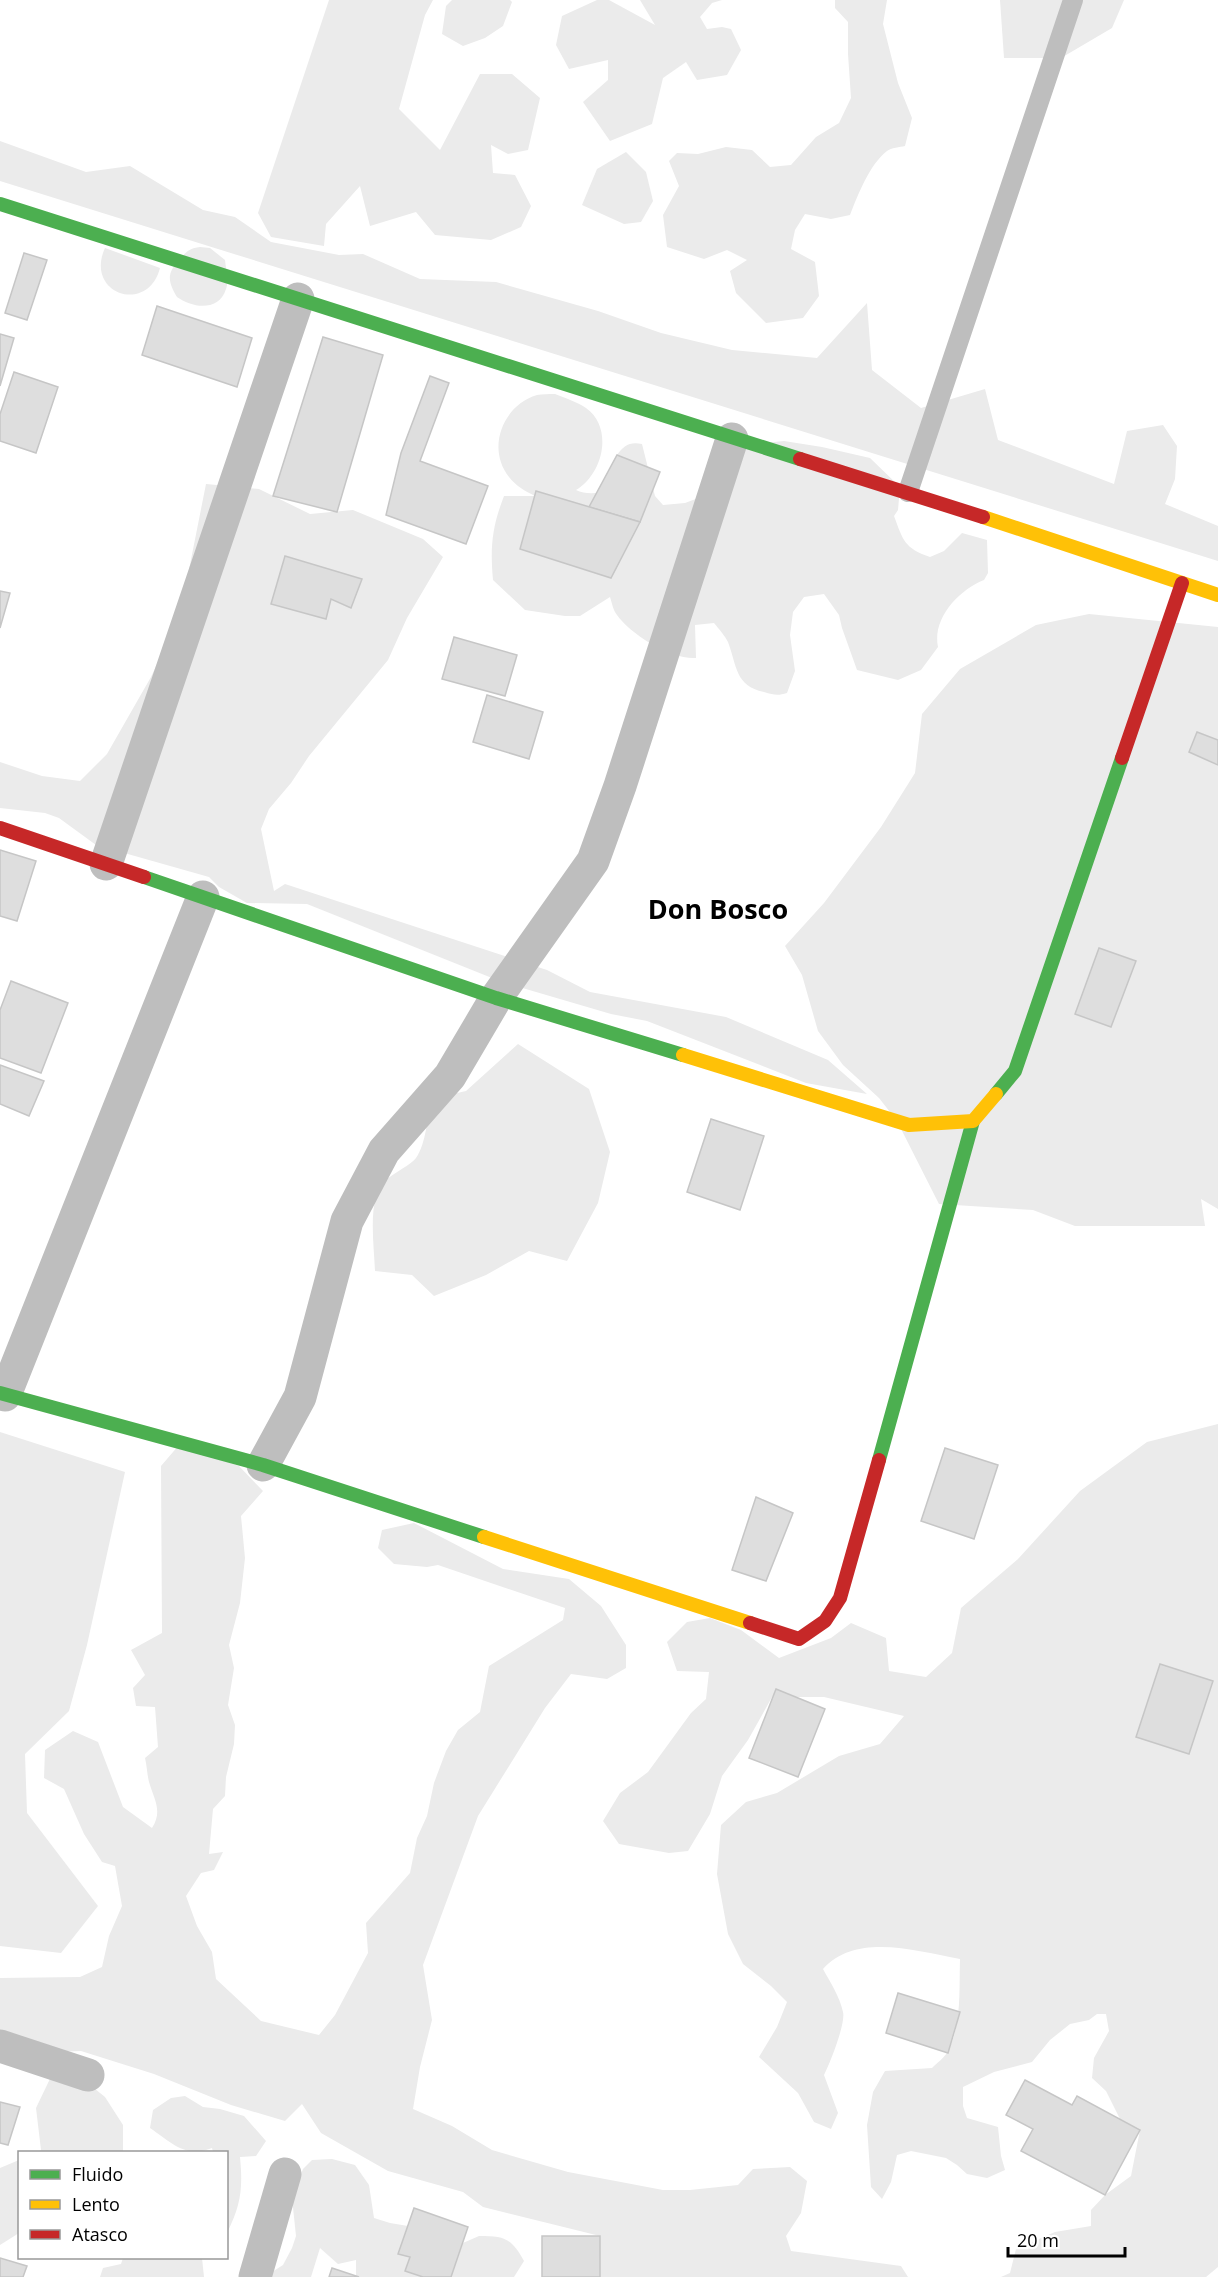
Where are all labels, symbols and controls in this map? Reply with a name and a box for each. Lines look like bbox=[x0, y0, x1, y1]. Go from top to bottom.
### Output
district label: Don Bosco bbox=[648, 890, 788, 927]
legend bbox=[18, 2151, 228, 2259]
text: Fluido bbox=[72, 2162, 123, 2186]
text: Lento bbox=[72, 2192, 120, 2216]
scale bar bbox=[1008, 2220, 1125, 2258]
text: Atasco bbox=[72, 2222, 128, 2246]
text: 20 m bbox=[1017, 2228, 1059, 2252]

